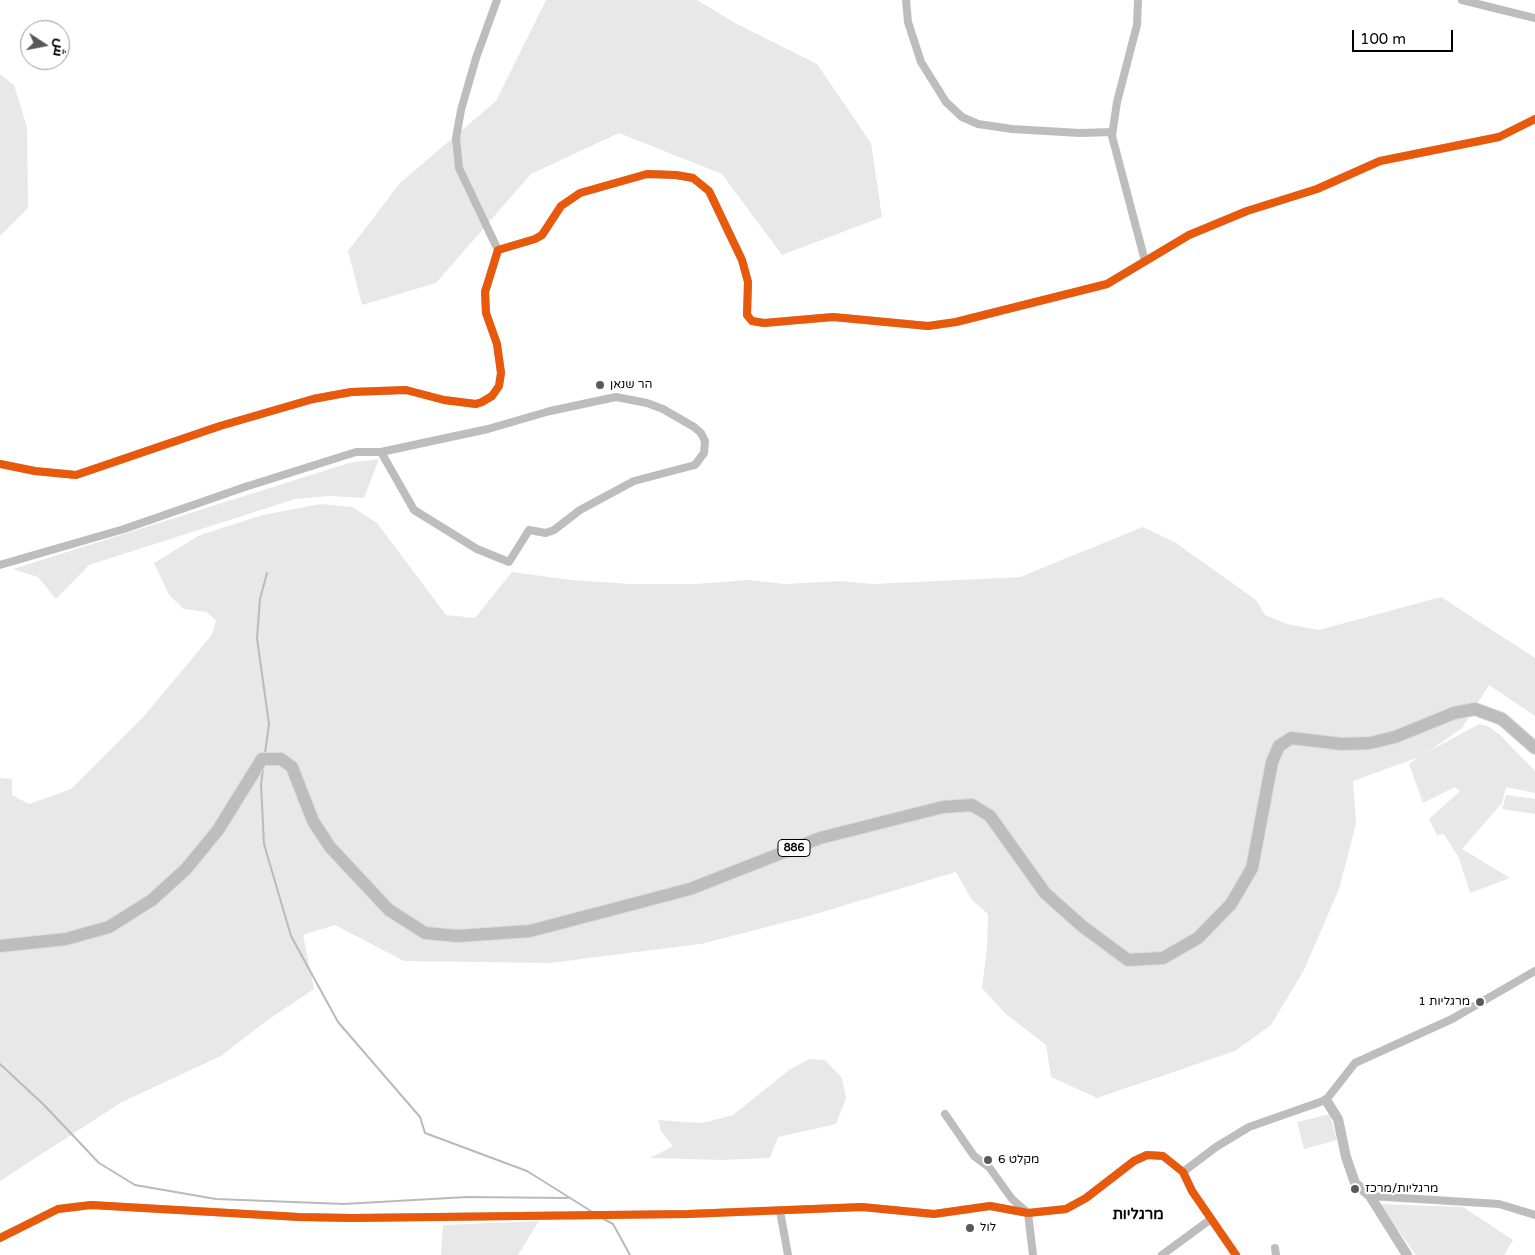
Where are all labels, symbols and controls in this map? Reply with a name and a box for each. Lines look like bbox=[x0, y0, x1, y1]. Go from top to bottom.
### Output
north arrow bbox=[20, 20, 70, 70]
scale bar bbox=[1355, 20, 1456, 52]
text: 100 m bbox=[1360, 30, 1406, 48]
text: ش bbox=[49, 37, 69, 58]
place label: הר שנאן bbox=[610, 378, 653, 392]
marker: הר שנאן bbox=[594, 379, 606, 391]
road number: 886 bbox=[778, 840, 810, 856]
place label: מרגליות 1 bbox=[1418, 995, 1470, 1009]
marker: מרגליות 1 bbox=[1474, 996, 1486, 1008]
place label: מקלט 6 bbox=[998, 1153, 1039, 1167]
marker: מקלט 6 bbox=[982, 1154, 994, 1166]
place label: מרגליות/מרכז bbox=[1365, 1182, 1438, 1196]
marker: מרגליות/מרכז bbox=[1349, 1183, 1361, 1195]
district label: מרגליות bbox=[1112, 1206, 1164, 1224]
place label: לול bbox=[980, 1221, 996, 1235]
marker: לול bbox=[964, 1222, 976, 1234]

